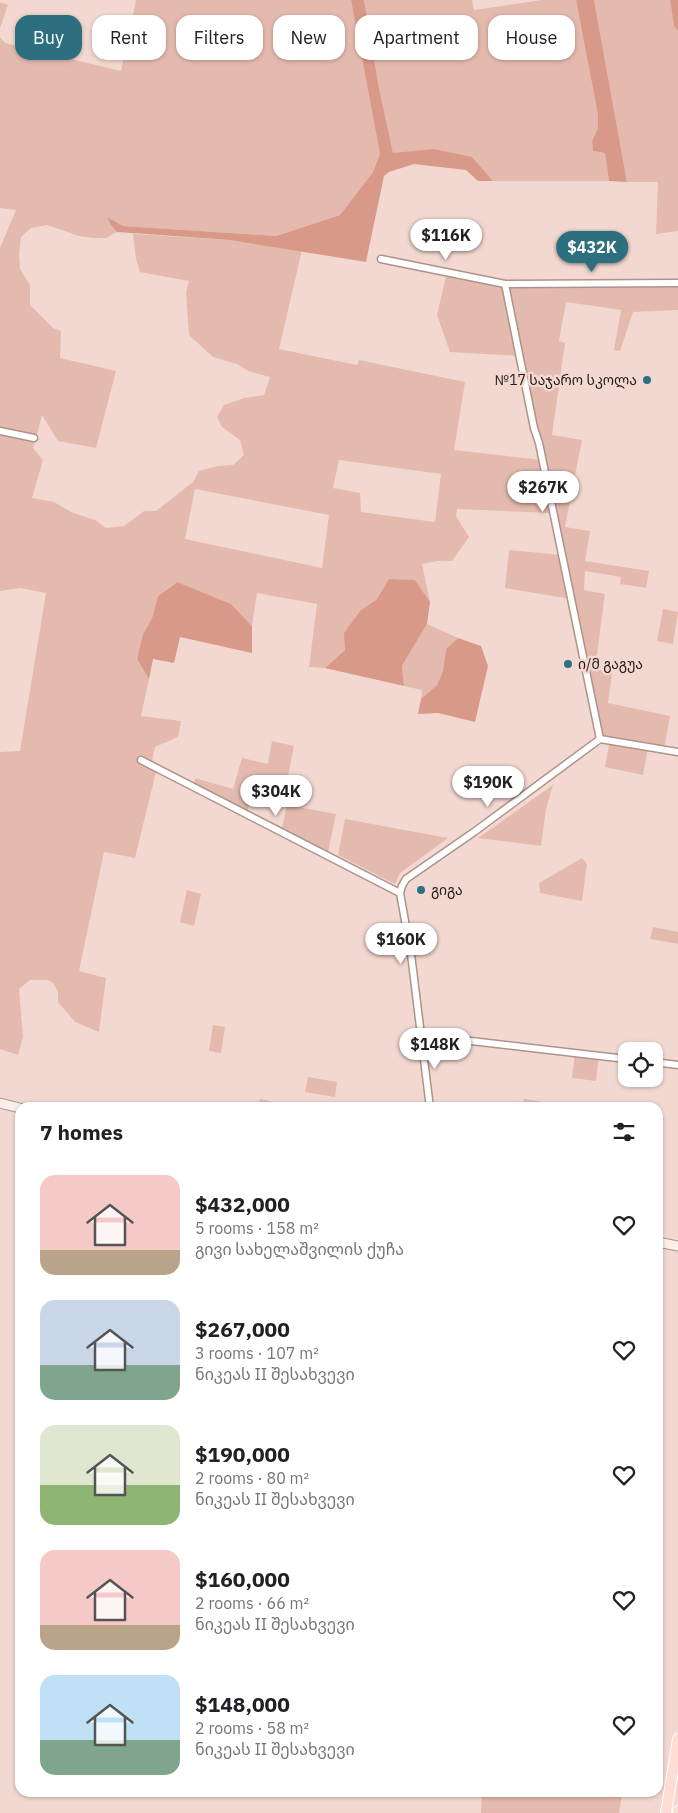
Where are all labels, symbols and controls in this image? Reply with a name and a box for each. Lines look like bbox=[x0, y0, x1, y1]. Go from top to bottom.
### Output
chip: Buy bbox=[15, 15, 82, 60]
chip: Rent bbox=[92, 15, 166, 60]
chip: Filters bbox=[176, 15, 263, 60]
chip: New bbox=[273, 15, 345, 60]
chip: Apartment bbox=[355, 15, 478, 60]
chip: House bbox=[488, 15, 575, 60]
pin: $116K bbox=[411, 218, 481, 261]
text: $116K bbox=[421, 225, 471, 245]
pin: $432K bbox=[557, 230, 627, 273]
text: $432K bbox=[567, 237, 617, 257]
place label: №17 საჯარო სკოლა bbox=[495, 371, 637, 389]
marker: №17 საჯარო სკოლა bbox=[641, 374, 653, 386]
pin: $267K bbox=[508, 470, 578, 513]
text: $267K bbox=[518, 477, 568, 497]
place label: ი/მ გაგუა bbox=[578, 655, 643, 673]
marker: ი/მ გაგუა bbox=[562, 658, 574, 670]
pin: $190K bbox=[453, 766, 523, 808]
text: $190K bbox=[463, 772, 513, 792]
pin: $304K bbox=[241, 774, 311, 817]
text: $304K bbox=[251, 781, 301, 801]
place label: გიგა bbox=[431, 881, 463, 899]
marker: გიგა bbox=[415, 884, 427, 896]
pin: $160K bbox=[366, 922, 436, 965]
text: $160K bbox=[376, 929, 426, 949]
pin: $148K bbox=[400, 1028, 470, 1070]
text: $148K bbox=[410, 1034, 460, 1054]
map controls bbox=[618, 1042, 663, 1087]
button: locate bbox=[618, 1042, 663, 1087]
text: 7 homes bbox=[40, 1118, 123, 1146]
icon: filters bbox=[610, 1118, 638, 1146]
text: $432,000 bbox=[195, 1190, 290, 1218]
icon: home bbox=[80, 1195, 140, 1255]
icon: heart bbox=[610, 1211, 638, 1239]
text: 5 rooms · 158 m² bbox=[195, 1218, 319, 1238]
text: გივი სახელაშვილის ქუჩა bbox=[195, 1239, 404, 1259]
text: $267,000 bbox=[195, 1315, 290, 1343]
icon: home bbox=[80, 1320, 140, 1380]
icon: heart bbox=[610, 1336, 638, 1364]
text: 3 rooms · 107 m² bbox=[195, 1343, 319, 1363]
text: ნიკეას II შესახვევი bbox=[195, 1364, 355, 1384]
text: $190,000 bbox=[195, 1440, 290, 1468]
icon: home bbox=[80, 1445, 140, 1505]
icon: heart bbox=[610, 1461, 638, 1489]
text: 2 rooms · 80 m² bbox=[195, 1468, 309, 1488]
text: ნიკეას II შესახვევი bbox=[195, 1489, 355, 1509]
text: $160,000 bbox=[195, 1565, 290, 1593]
icon: home bbox=[80, 1570, 140, 1630]
icon: heart bbox=[610, 1586, 638, 1614]
text: 2 rooms · 66 m² bbox=[195, 1593, 309, 1613]
text: ნიკეას II შესახვევი bbox=[195, 1614, 355, 1634]
text: $148,000 bbox=[195, 1690, 290, 1718]
icon: home bbox=[80, 1695, 140, 1755]
icon: heart bbox=[610, 1711, 638, 1739]
text: 2 rooms · 58 m² bbox=[195, 1718, 309, 1738]
text: ნიკეას II შესახვევი bbox=[195, 1739, 355, 1759]

